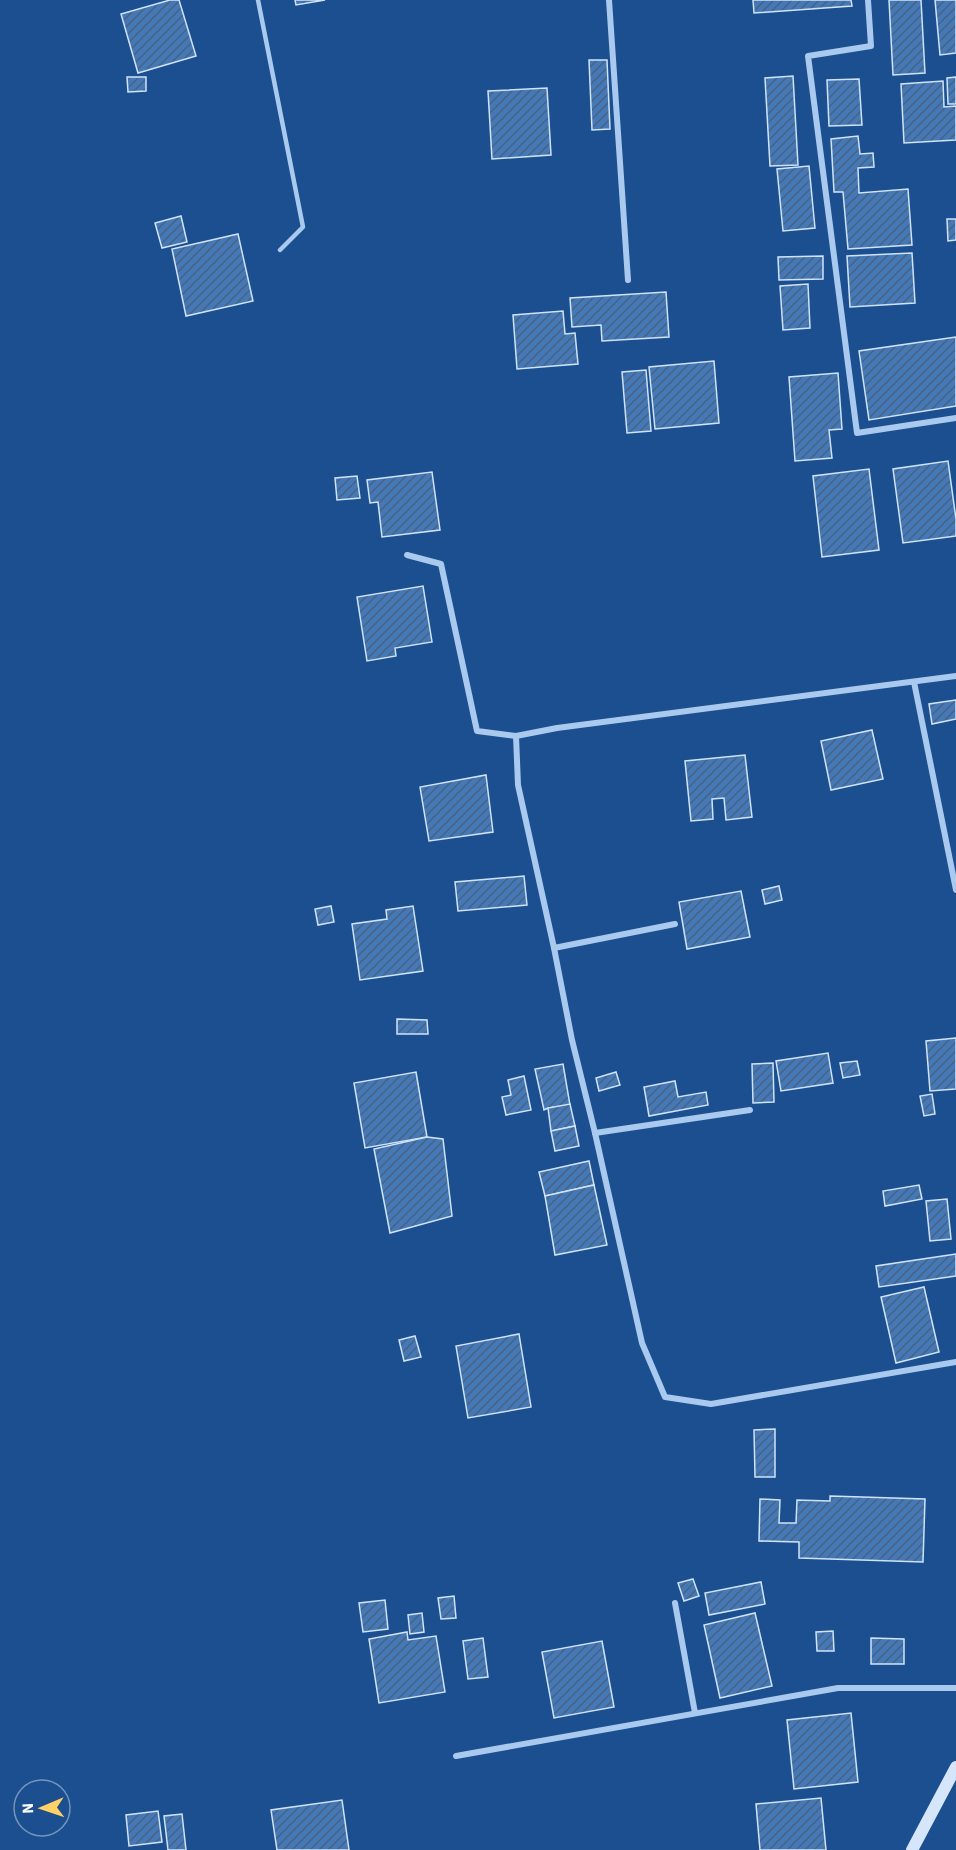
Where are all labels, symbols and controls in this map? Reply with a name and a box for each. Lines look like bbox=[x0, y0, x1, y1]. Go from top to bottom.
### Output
north arrow bbox=[12, 1778, 72, 1838]
text: N bbox=[17, 1803, 39, 1814]

